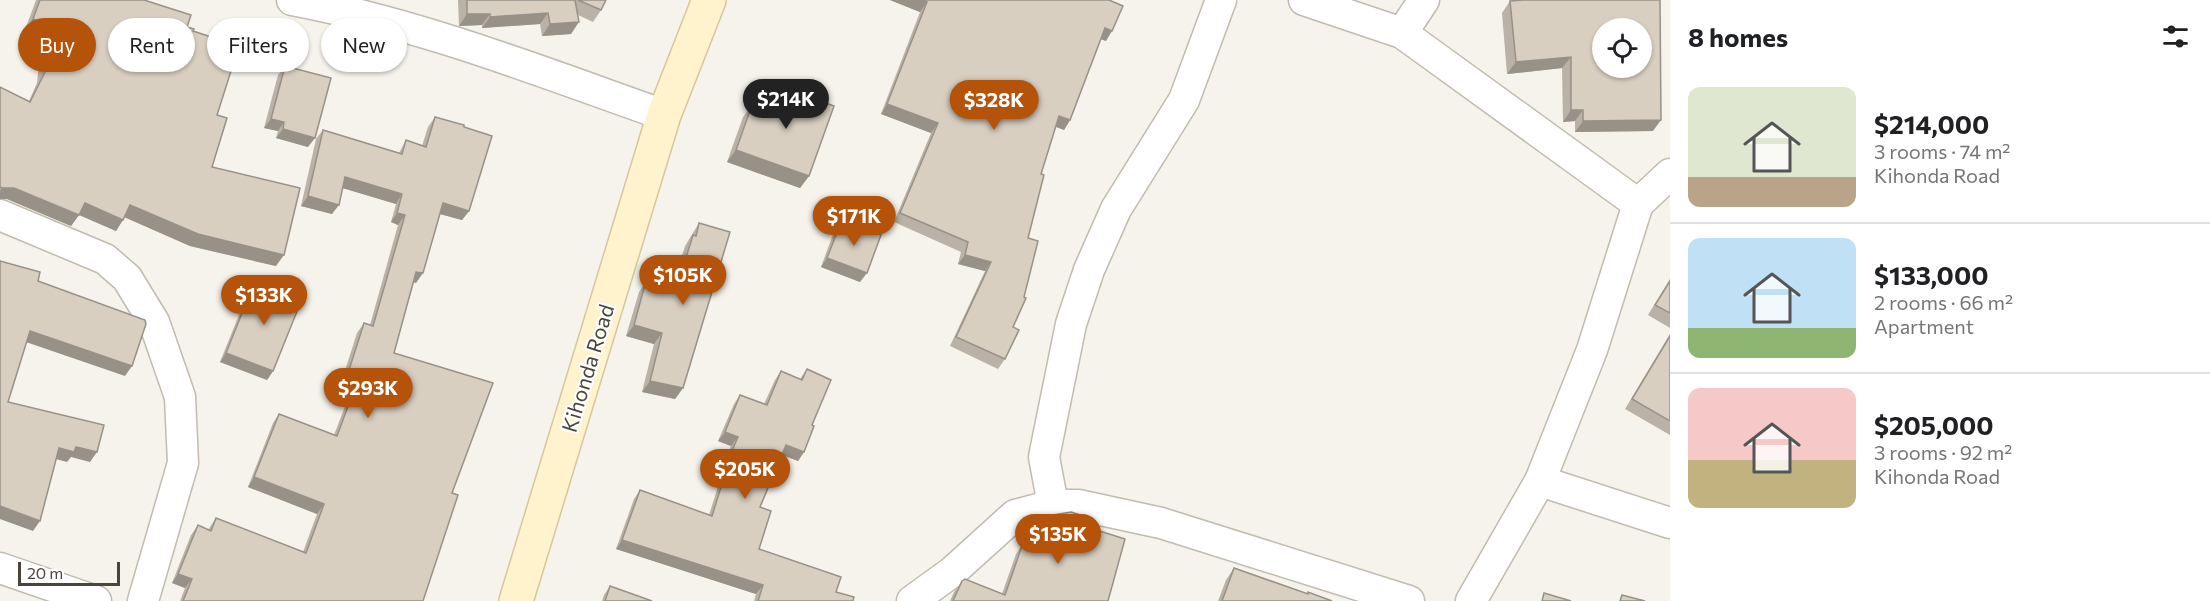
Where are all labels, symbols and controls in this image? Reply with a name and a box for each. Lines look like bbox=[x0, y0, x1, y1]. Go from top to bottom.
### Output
chip: Buy bbox=[18, 18, 96, 72]
chip: Rent bbox=[108, 18, 195, 72]
chip: Filters bbox=[207, 18, 309, 72]
chip: New bbox=[321, 18, 407, 72]
map controls bbox=[1592, 18, 1652, 78]
button: locate bbox=[1592, 18, 1652, 78]
icon: filters bbox=[2159, 20, 2192, 53]
text: 8 homes bbox=[1688, 21, 1788, 52]
pin: $214K bbox=[744, 79, 828, 130]
pin: $328K bbox=[952, 80, 1036, 131]
text: $214K bbox=[757, 86, 815, 110]
text: $328K bbox=[964, 87, 1024, 111]
text: $214,000 bbox=[1874, 108, 1989, 139]
icon: home bbox=[1736, 111, 1808, 183]
text: 3 rooms · 74 m² bbox=[1874, 139, 2010, 163]
text: Kihonda Road bbox=[1874, 163, 2000, 187]
pin: $171K bbox=[812, 196, 896, 247]
text: $171K bbox=[827, 203, 881, 227]
pin: $105K bbox=[641, 255, 725, 306]
text: $133,000 bbox=[1874, 259, 1988, 290]
text: $105K bbox=[653, 262, 713, 286]
icon: home bbox=[1736, 262, 1808, 334]
pin: $133K bbox=[222, 275, 306, 326]
text: $133K bbox=[235, 282, 293, 306]
text: 2 rooms · 66 m² bbox=[1874, 290, 2013, 314]
street label: Kihonda Road bbox=[556, 301, 618, 435]
text: Apartment bbox=[1874, 314, 1974, 338]
pin: $293K bbox=[326, 368, 410, 419]
text: $293K bbox=[338, 375, 398, 399]
text: $205,000 bbox=[1874, 409, 1994, 440]
icon: home bbox=[1736, 412, 1808, 484]
text: 3 rooms · 92 m² bbox=[1874, 440, 2012, 464]
pin: $205K bbox=[703, 449, 787, 500]
text: $205K bbox=[714, 456, 776, 480]
text: Kihonda Road bbox=[1874, 464, 2000, 488]
pin: $135K bbox=[1016, 514, 1100, 565]
text: $135K bbox=[1029, 521, 1087, 545]
scale bar bbox=[18, 559, 120, 586]
text: 20 m bbox=[27, 563, 63, 582]

